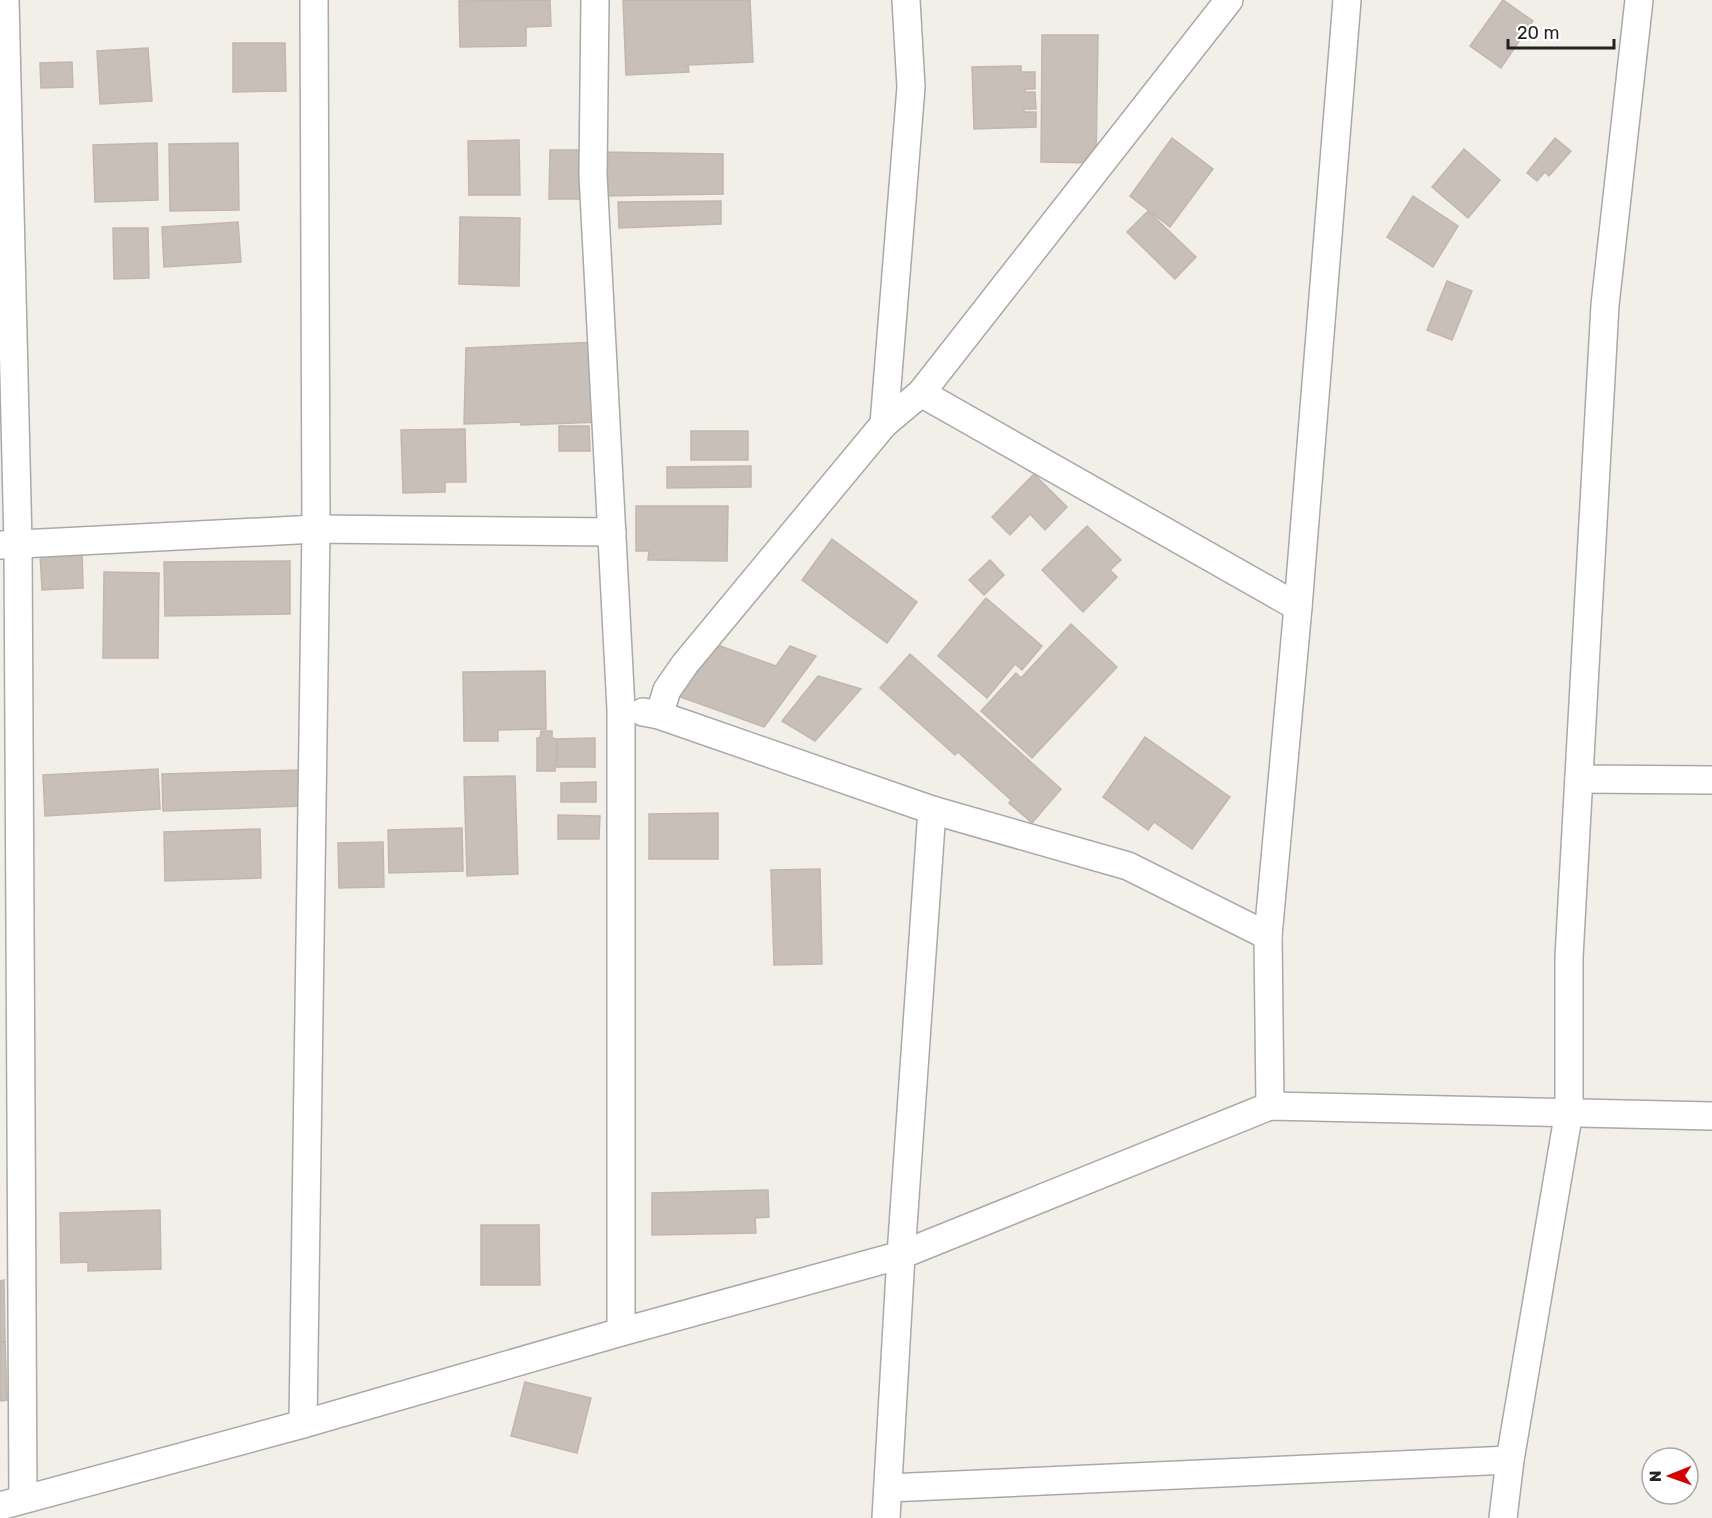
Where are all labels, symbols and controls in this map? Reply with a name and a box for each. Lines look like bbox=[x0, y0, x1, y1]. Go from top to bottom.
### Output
scale bar bbox=[1508, 12, 1614, 50]
text: 20 m bbox=[1517, 22, 1559, 44]
north arrow bbox=[1640, 1446, 1700, 1506]
text: N bbox=[1646, 1470, 1665, 1482]

